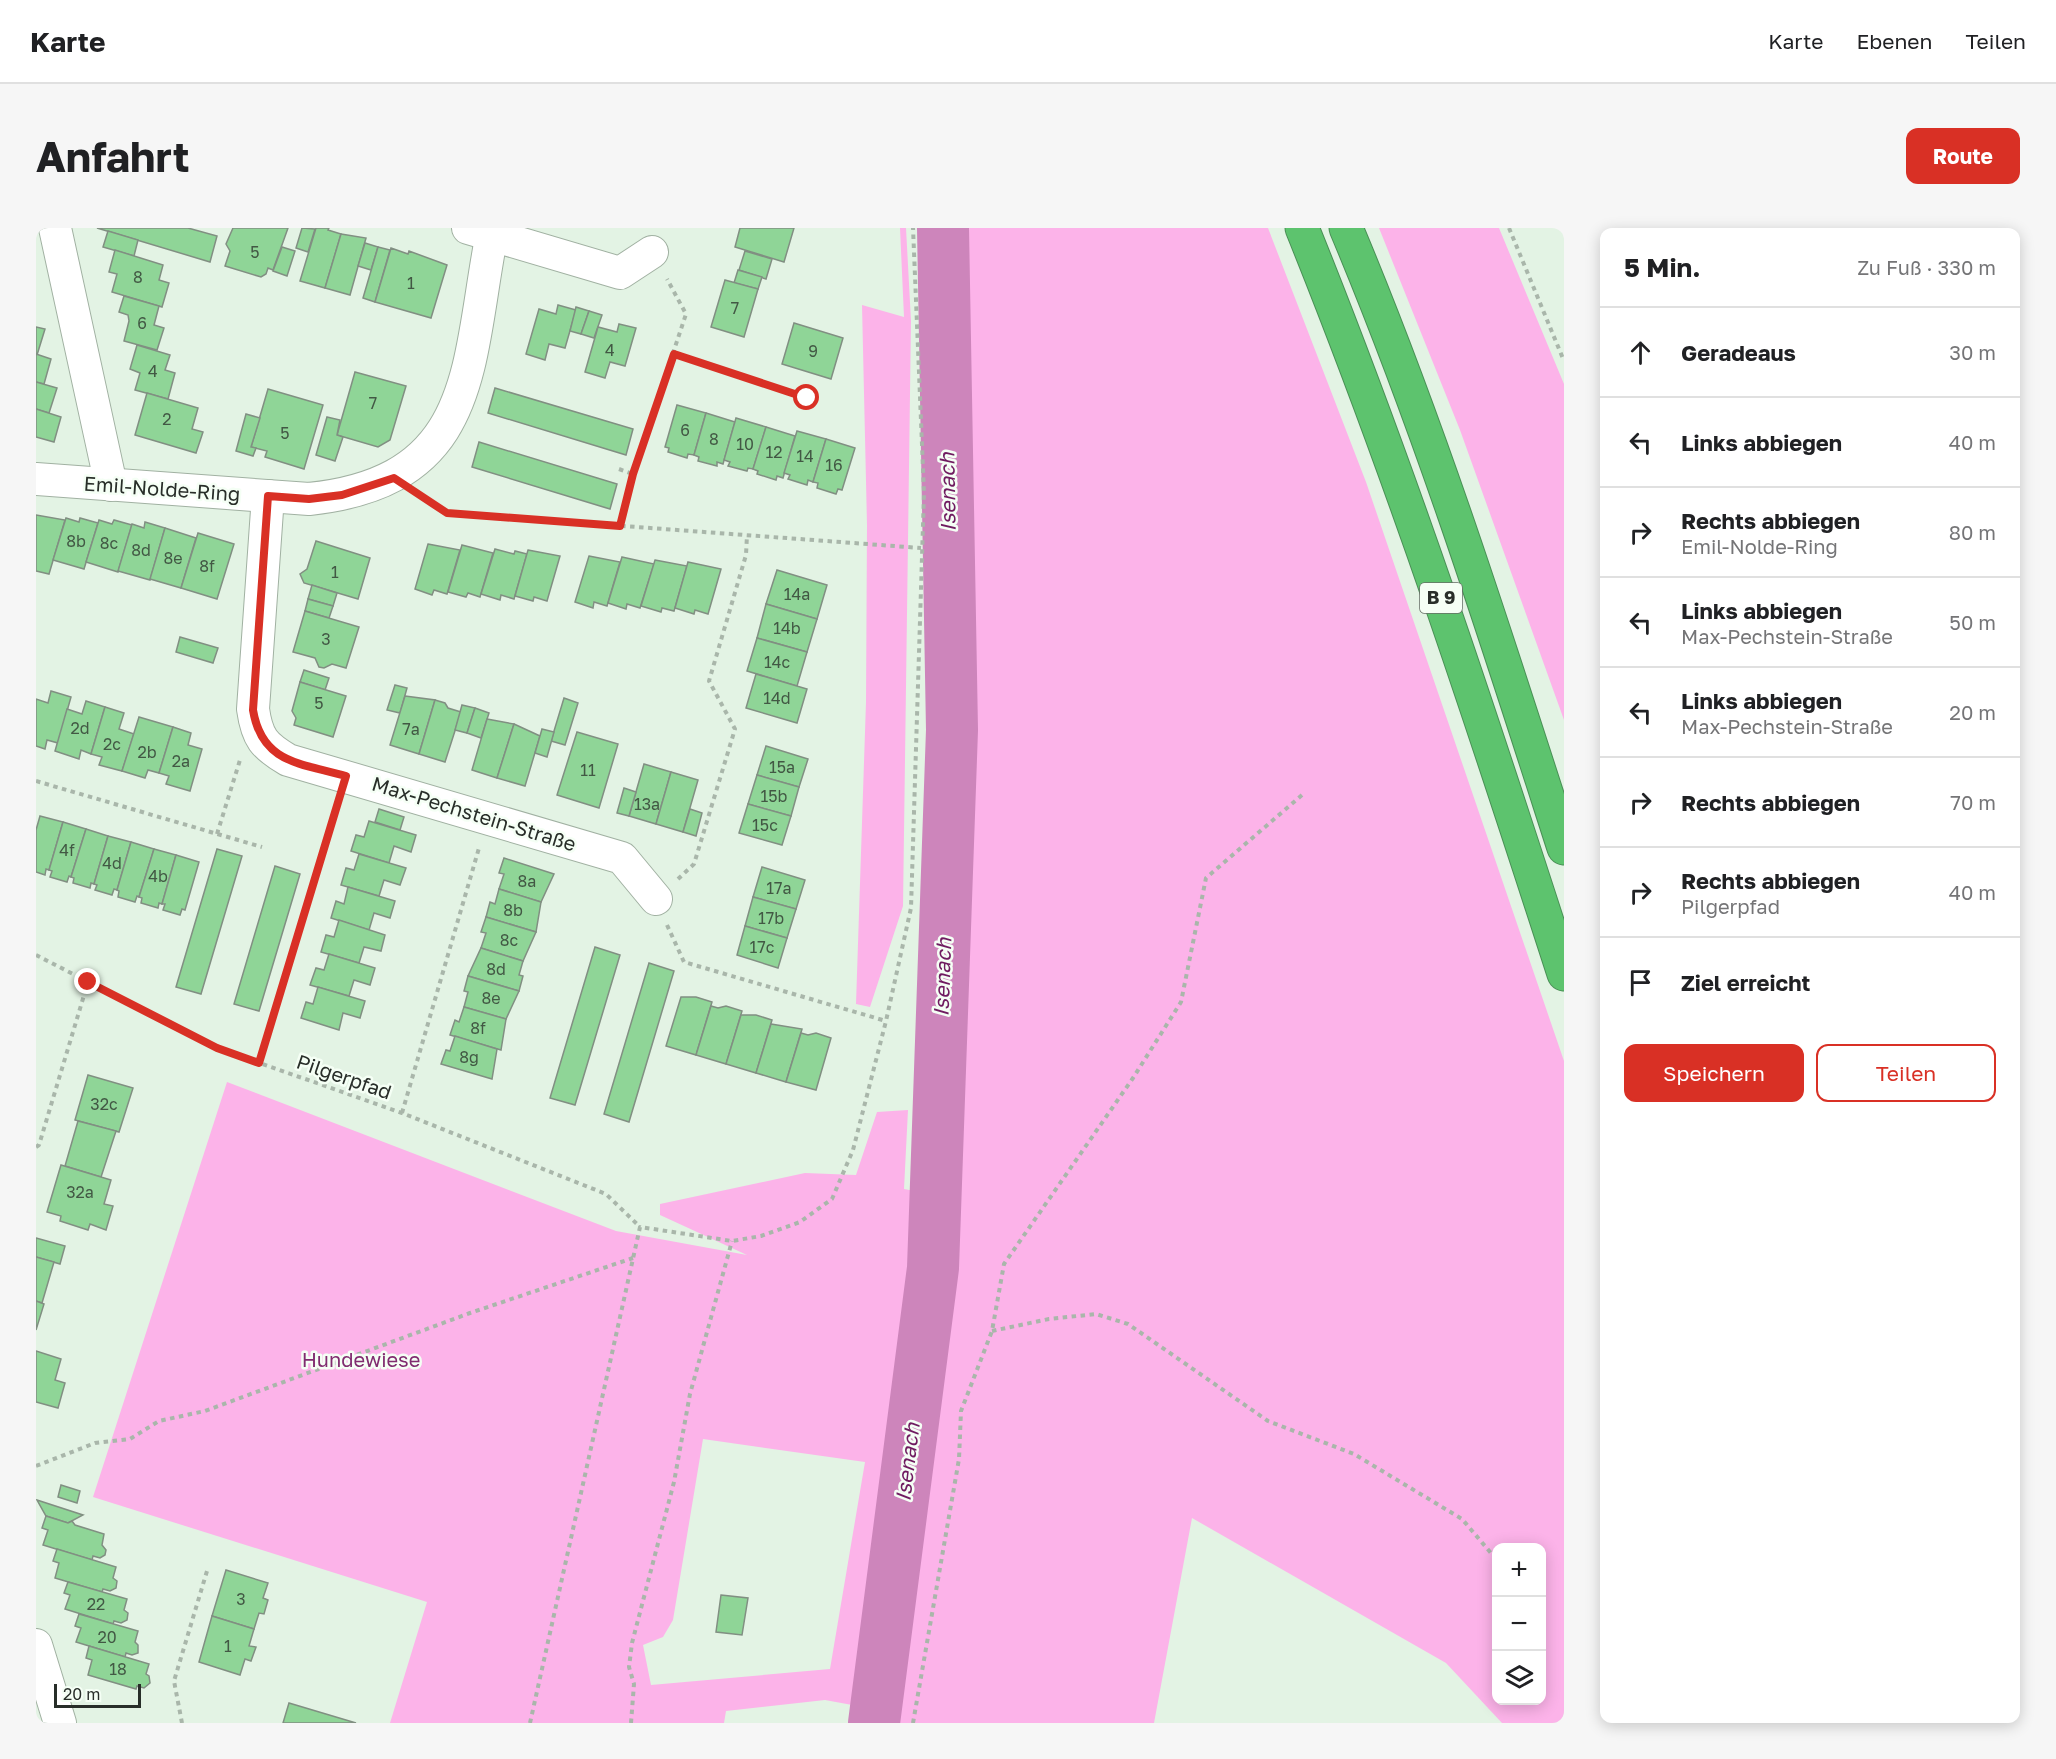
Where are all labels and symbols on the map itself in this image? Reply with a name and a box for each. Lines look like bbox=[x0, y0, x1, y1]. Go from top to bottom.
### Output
house number: 5 bbox=[250, 242, 260, 262]
house number: 8 bbox=[133, 267, 143, 287]
house number: 1 bbox=[407, 273, 415, 293]
house number: 7 bbox=[731, 298, 739, 318]
house number: 6 bbox=[137, 313, 147, 333]
house number: 4 bbox=[605, 340, 615, 360]
house number: 9 bbox=[808, 341, 818, 361]
house number: 4 bbox=[148, 361, 158, 381]
route start bbox=[793, 384, 819, 410]
house number: 7 bbox=[369, 393, 377, 413]
house number: 2 bbox=[162, 409, 172, 429]
house number: 6 bbox=[680, 420, 690, 440]
house number: 5 bbox=[280, 423, 290, 443]
house number: 8 bbox=[709, 429, 719, 449]
house number: 10 bbox=[736, 434, 754, 454]
house number: 12 bbox=[765, 442, 783, 462]
house number: 14 bbox=[796, 446, 814, 466]
water label: Isenach bbox=[933, 451, 961, 532]
house number: 16 bbox=[825, 455, 843, 475]
street label: Emil-Nolde-Ring bbox=[83, 471, 241, 505]
house number: 8b bbox=[66, 531, 86, 551]
house number: 8c bbox=[100, 533, 119, 553]
house number: 8d bbox=[131, 540, 151, 560]
house number: 8e bbox=[163, 548, 183, 568]
house number: 8f bbox=[199, 556, 215, 576]
house number: 1 bbox=[331, 562, 339, 582]
road number: B 9 bbox=[1420, 583, 1462, 613]
house number: 14a bbox=[784, 584, 810, 604]
house number: 14b bbox=[773, 618, 801, 638]
house number: 3 bbox=[321, 629, 331, 649]
house number: 14c bbox=[764, 652, 790, 672]
house number: 14d bbox=[763, 688, 791, 708]
house number: 5 bbox=[314, 693, 324, 713]
house number: 2d bbox=[70, 718, 90, 738]
house number: 7a bbox=[402, 719, 420, 739]
house number: 2c bbox=[103, 734, 121, 754]
house number: 2b bbox=[137, 742, 157, 762]
house number: 2a bbox=[172, 751, 190, 771]
house number: 15a bbox=[769, 757, 795, 777]
house number: 11 bbox=[580, 760, 596, 780]
street label: Max-Pechstein-Straße bbox=[369, 771, 579, 856]
house number: 15b bbox=[761, 786, 788, 806]
house number: 13a bbox=[634, 794, 660, 814]
house number: 15c bbox=[752, 815, 778, 835]
house number: 4f bbox=[59, 840, 75, 860]
house number: 4d bbox=[102, 853, 122, 873]
house number: 4b bbox=[148, 866, 168, 886]
house number: 8a bbox=[518, 871, 536, 891]
house number: 17a bbox=[766, 878, 792, 898]
house number: 8b bbox=[503, 900, 523, 920]
house number: 17b bbox=[758, 908, 784, 928]
house number: 8c bbox=[500, 930, 519, 950]
water label: Isenach bbox=[928, 936, 956, 1017]
house number: 17c bbox=[750, 937, 775, 957]
house number: 8d bbox=[486, 959, 506, 979]
route end bbox=[74, 968, 100, 994]
house number: 8e bbox=[481, 988, 501, 1008]
house number: 8f bbox=[470, 1018, 486, 1038]
house number: 8g bbox=[459, 1047, 479, 1067]
street label: Pilgerpfad bbox=[294, 1049, 395, 1104]
house number: 32c bbox=[90, 1094, 118, 1114]
house number: 32a bbox=[66, 1182, 94, 1202]
park label: Hundewiese bbox=[302, 1347, 420, 1371]
water label: Isenach bbox=[889, 1420, 925, 1503]
house number: 3 bbox=[236, 1589, 246, 1609]
house number: 22 bbox=[87, 1594, 105, 1614]
house number: 20 bbox=[97, 1627, 117, 1647]
house number: 1 bbox=[224, 1636, 232, 1656]
house number: 18 bbox=[109, 1659, 127, 1679]
scale bar bbox=[54, 1681, 141, 1708]

